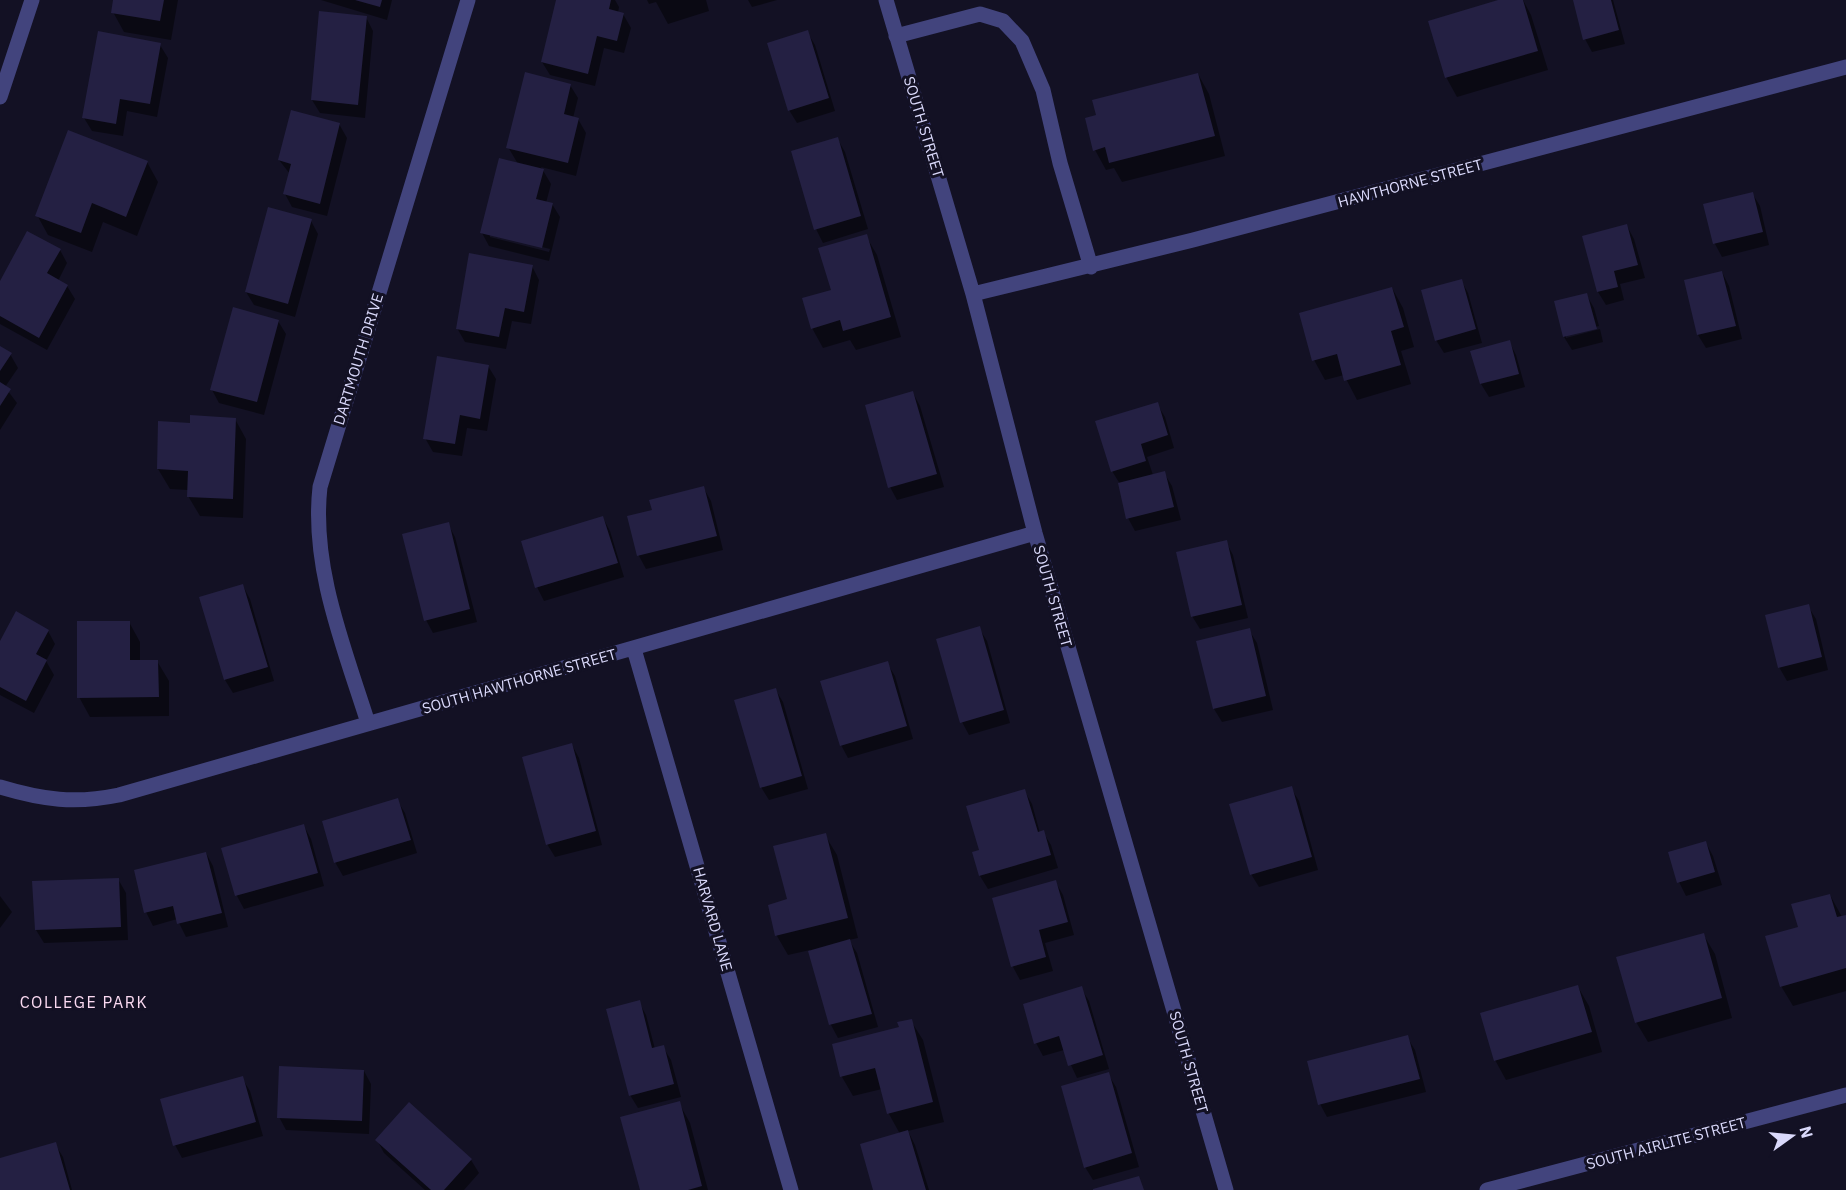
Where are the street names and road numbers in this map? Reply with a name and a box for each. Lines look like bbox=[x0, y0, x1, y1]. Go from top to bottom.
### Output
street label: SOUTH STREET bbox=[900, 74, 949, 180]
street label: HAWTHORNE STREET bbox=[1336, 154, 1485, 211]
street label: DARTMOUTH DRIVE bbox=[329, 291, 387, 427]
street label: SOUTH STREET bbox=[1029, 543, 1077, 649]
street label: SOUTH HAWTHORNE STREET bbox=[420, 644, 619, 718]
street label: HARVARD LANE bbox=[689, 865, 737, 973]
street label: SOUTH STREET bbox=[1165, 1009, 1213, 1115]
street label: SOUTH AIRLITE STREET bbox=[1584, 1112, 1748, 1173]

